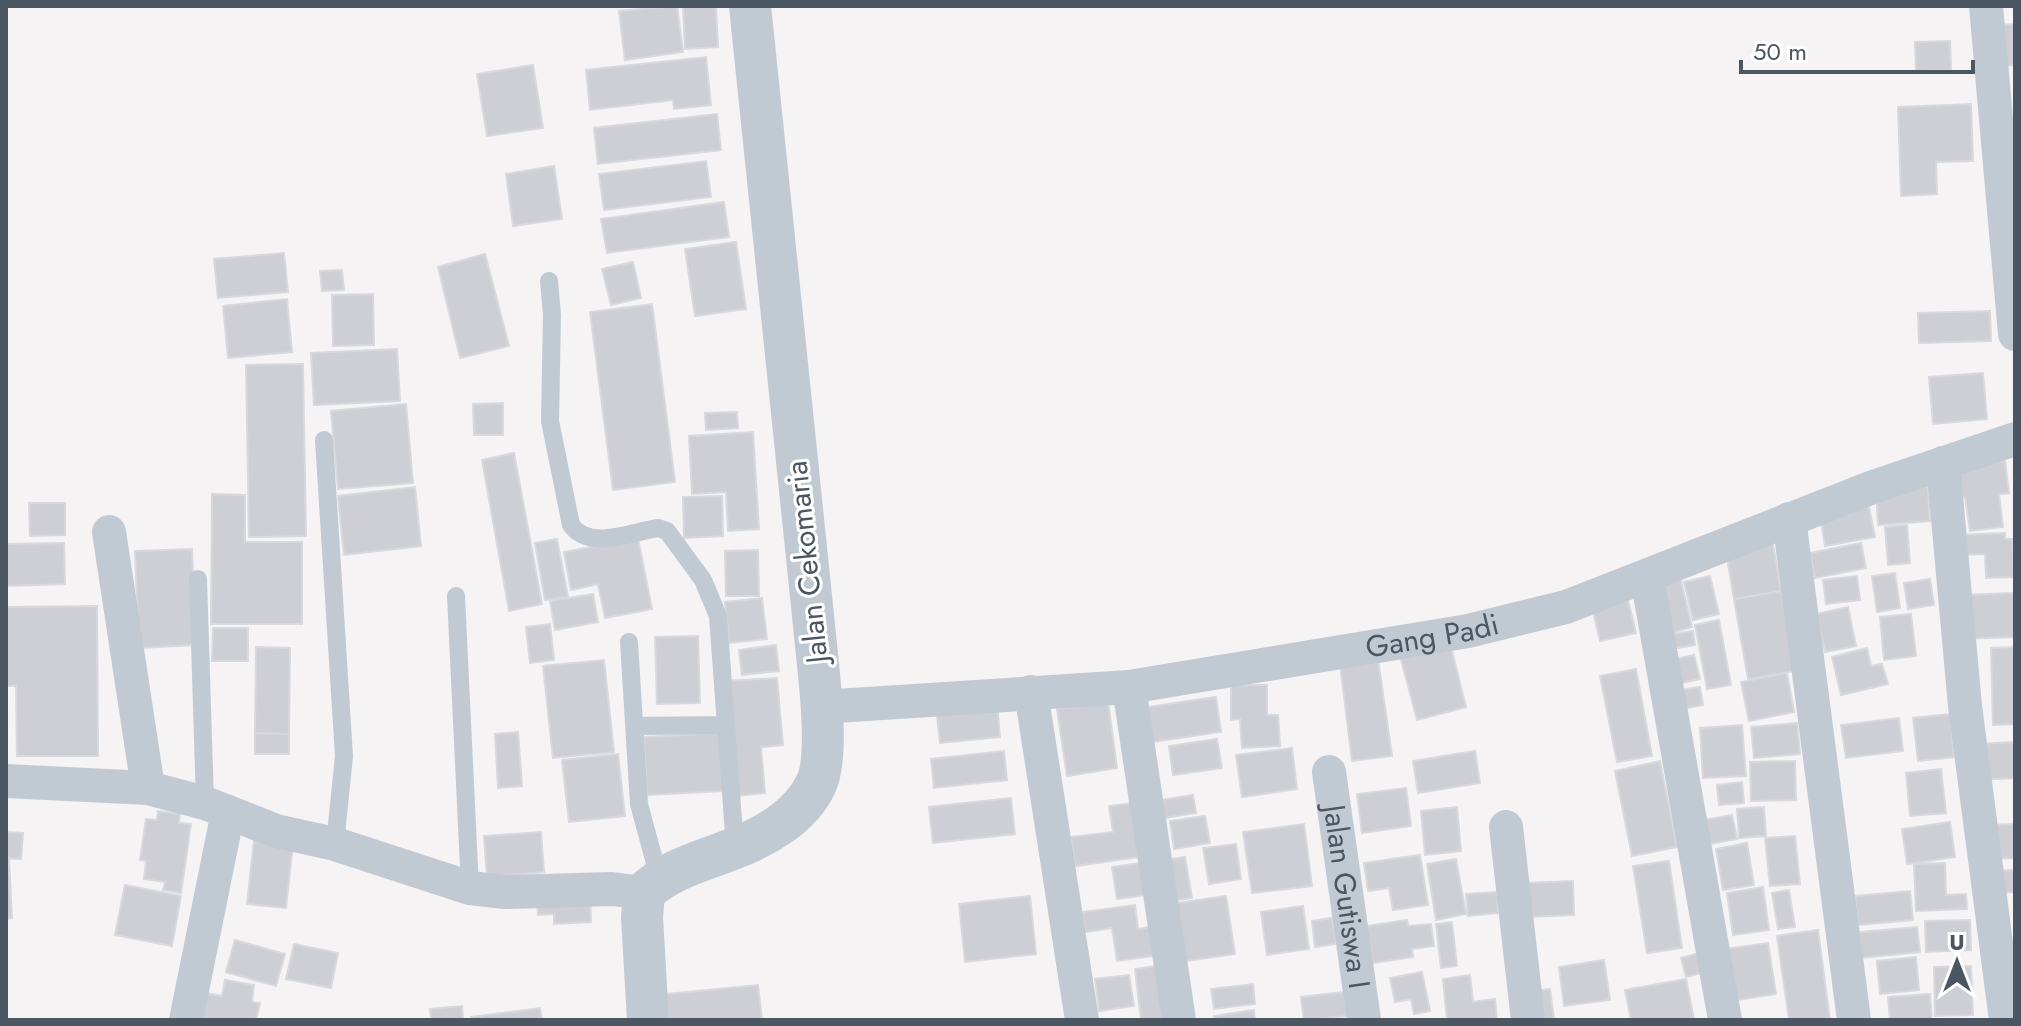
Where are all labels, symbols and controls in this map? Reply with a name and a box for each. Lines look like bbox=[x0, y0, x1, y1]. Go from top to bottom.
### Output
scale bar bbox=[1741, 24, 1973, 74]
text: 50 m bbox=[1753, 34, 1807, 69]
street label: Jalan Cekomaria bbox=[775, 459, 839, 669]
street label: Gang Padi bbox=[1362, 602, 1503, 669]
street label: Jalan Gutiswa I bbox=[1312, 798, 1381, 991]
north arrow bbox=[1917, 922, 1997, 1002]
text: U bbox=[1949, 926, 1965, 958]

